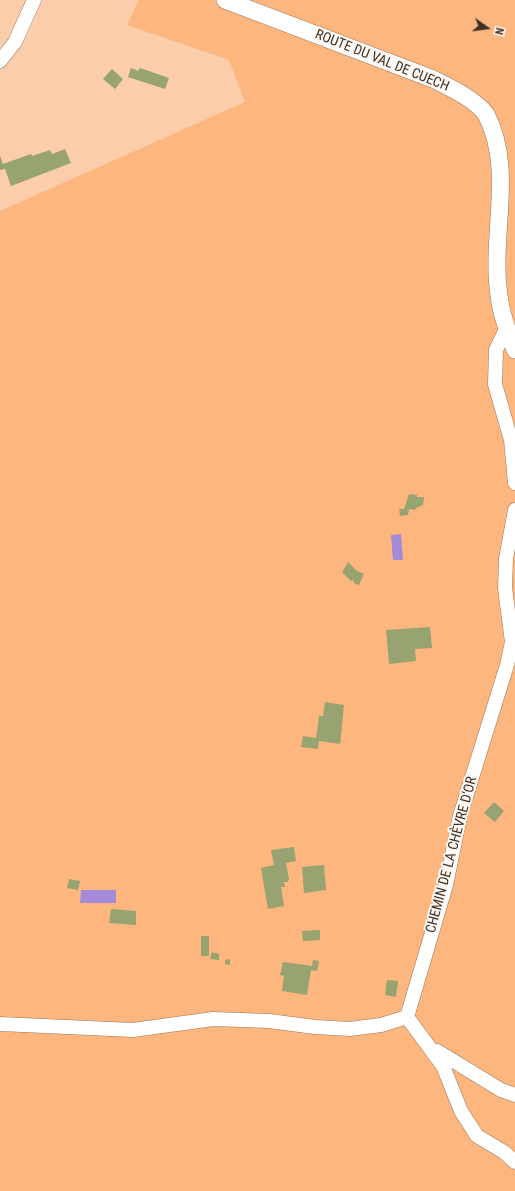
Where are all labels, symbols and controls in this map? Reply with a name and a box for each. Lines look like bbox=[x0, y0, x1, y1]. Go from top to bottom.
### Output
north arrow bbox=[467, 8, 507, 48]
street label: ROUTE DU VAL DE CUECH bbox=[313, 26, 451, 96]
text: N bbox=[492, 26, 506, 36]
street label: CHEMIN DE LA CHÈVRE D'OR bbox=[423, 775, 481, 935]

